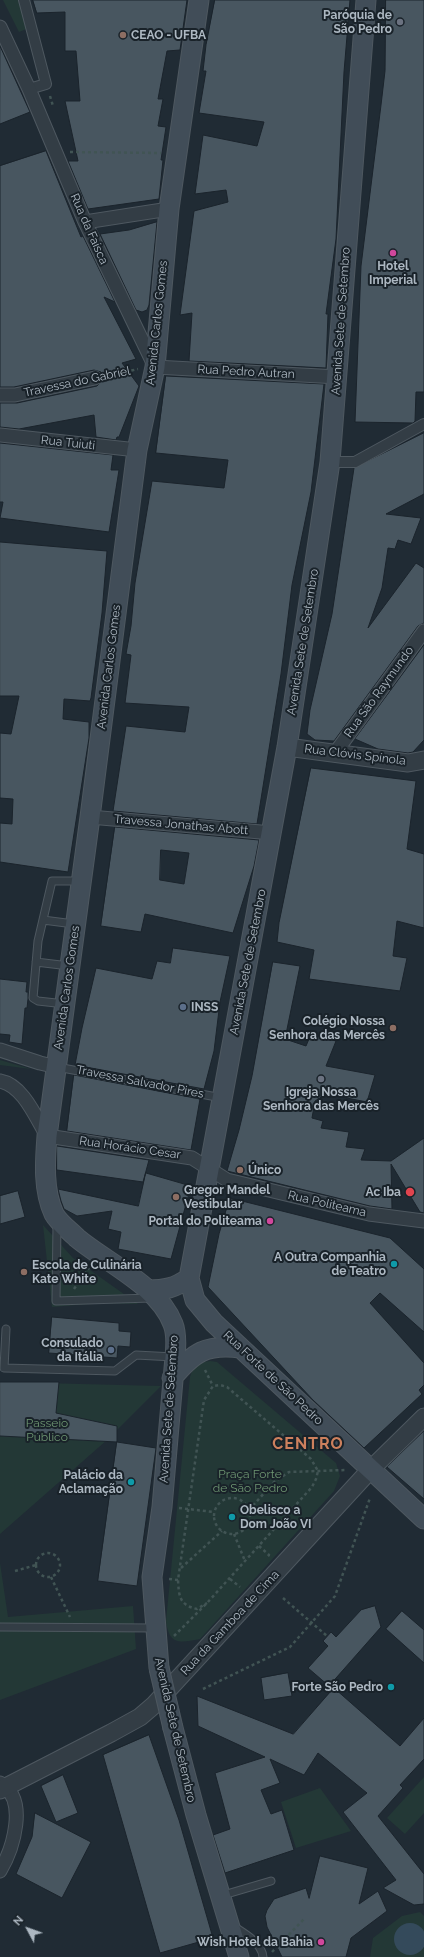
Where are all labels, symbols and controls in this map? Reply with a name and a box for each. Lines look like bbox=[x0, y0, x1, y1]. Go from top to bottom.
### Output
place label: Paróquia de São Pedro bbox=[323, 8, 392, 36]
marker: Paróquia de São Pedro bbox=[395, 17, 405, 27]
place label: CEAO - UFBA bbox=[131, 28, 206, 42]
marker: CEAO - UFBA bbox=[118, 30, 128, 40]
street label: Rua da Faísca bbox=[67, 191, 111, 267]
street label: Avenida Sete de Setembro bbox=[329, 247, 353, 395]
marker: Hotel Imperial bbox=[388, 248, 398, 258]
place label: Hotel Imperial bbox=[369, 259, 417, 287]
street label: Avenida Carlos Gomes bbox=[143, 260, 171, 386]
street label: Rua Pedro Autran bbox=[197, 362, 295, 382]
street label: Travessa do Gabriel bbox=[22, 364, 132, 400]
street label: Rua Tuiuti bbox=[40, 433, 96, 453]
street label: Avenida Sete de Setembro bbox=[284, 568, 322, 716]
street label: Avenida Carlos Gomes bbox=[94, 604, 124, 730]
street label: Rua São Raymundo bbox=[341, 644, 417, 740]
street label: Rua Clóvis Spínola bbox=[304, 742, 406, 768]
street label: Travessa Jonathas Abott bbox=[113, 812, 249, 838]
street label: Avenida Sete de Setembro bbox=[227, 888, 269, 1036]
street label: Avenida Carlos Gomes bbox=[51, 925, 83, 1051]
place label: INSS bbox=[191, 1000, 218, 1014]
marker: INSS bbox=[178, 1002, 188, 1012]
place label: Colégio Nossa Senhora das Mercês bbox=[269, 1014, 385, 1042]
marker: Colégio Nossa Senhora das Mercês bbox=[388, 1023, 398, 1033]
street label: Travessa Salvador Pires bbox=[75, 1063, 205, 1101]
marker: Igreja Nossa Senhora das Mercês bbox=[316, 1074, 326, 1084]
place label: Igreja Nossa Senhora das Mercês bbox=[263, 1085, 379, 1113]
street label: Rua Horácio Cesar bbox=[78, 1134, 182, 1162]
place label: Único bbox=[248, 1163, 281, 1177]
marker: Único bbox=[235, 1165, 245, 1175]
place label: Gregor Mandel Vestibular bbox=[184, 1183, 270, 1211]
place label: Ac Iba bbox=[366, 1185, 401, 1199]
marker: Ac Iba bbox=[404, 1186, 416, 1198]
street label: Rua Politeama bbox=[286, 1188, 368, 1220]
marker: Gregor Mandel Vestibular bbox=[171, 1192, 181, 1202]
place label: Portal do Politeama bbox=[149, 1214, 262, 1228]
marker: Portal do Politeama bbox=[265, 1216, 275, 1226]
place label: A Outra Companhia de Teatro bbox=[274, 1250, 386, 1278]
place label: Escola de Culinária Kate White bbox=[32, 1258, 142, 1286]
marker: A Outra Companhia de Teatro bbox=[389, 1259, 399, 1269]
marker: Escola de Culinária Kate White bbox=[19, 1267, 29, 1277]
street label: Rua Forte de São Pedro bbox=[220, 1328, 326, 1428]
street label: Avenida Sete de Setembro bbox=[157, 1335, 181, 1483]
place label: Consulado da Itália bbox=[41, 1336, 103, 1364]
marker: Consulado da Itália bbox=[106, 1345, 116, 1355]
park label: Passeio Público bbox=[26, 1416, 68, 1444]
district label: CENTRO bbox=[272, 1434, 344, 1454]
park label: Praça Forte de São Pedro bbox=[213, 1467, 287, 1495]
place label: Palácio da Aclamação bbox=[59, 1468, 123, 1496]
marker: Palácio da Aclamação bbox=[126, 1477, 136, 1487]
place label: Obelisco a Dom João VI bbox=[240, 1503, 312, 1531]
marker: Obelisco a Dom João VI bbox=[227, 1512, 237, 1522]
street label: Rua da Gamboa de Cima bbox=[178, 1568, 282, 1678]
street label: Avenida Sete de Setembro bbox=[151, 1656, 199, 1804]
place label: Forte São Pedro bbox=[291, 1680, 383, 1694]
marker: Forte São Pedro bbox=[386, 1682, 396, 1692]
north arrow bbox=[8, 1909, 48, 1949]
text: N bbox=[11, 1913, 26, 1928]
place label: Wish Hotel da Bahia bbox=[197, 1935, 313, 1949]
marker: Wish Hotel da Bahia bbox=[316, 1937, 326, 1947]

